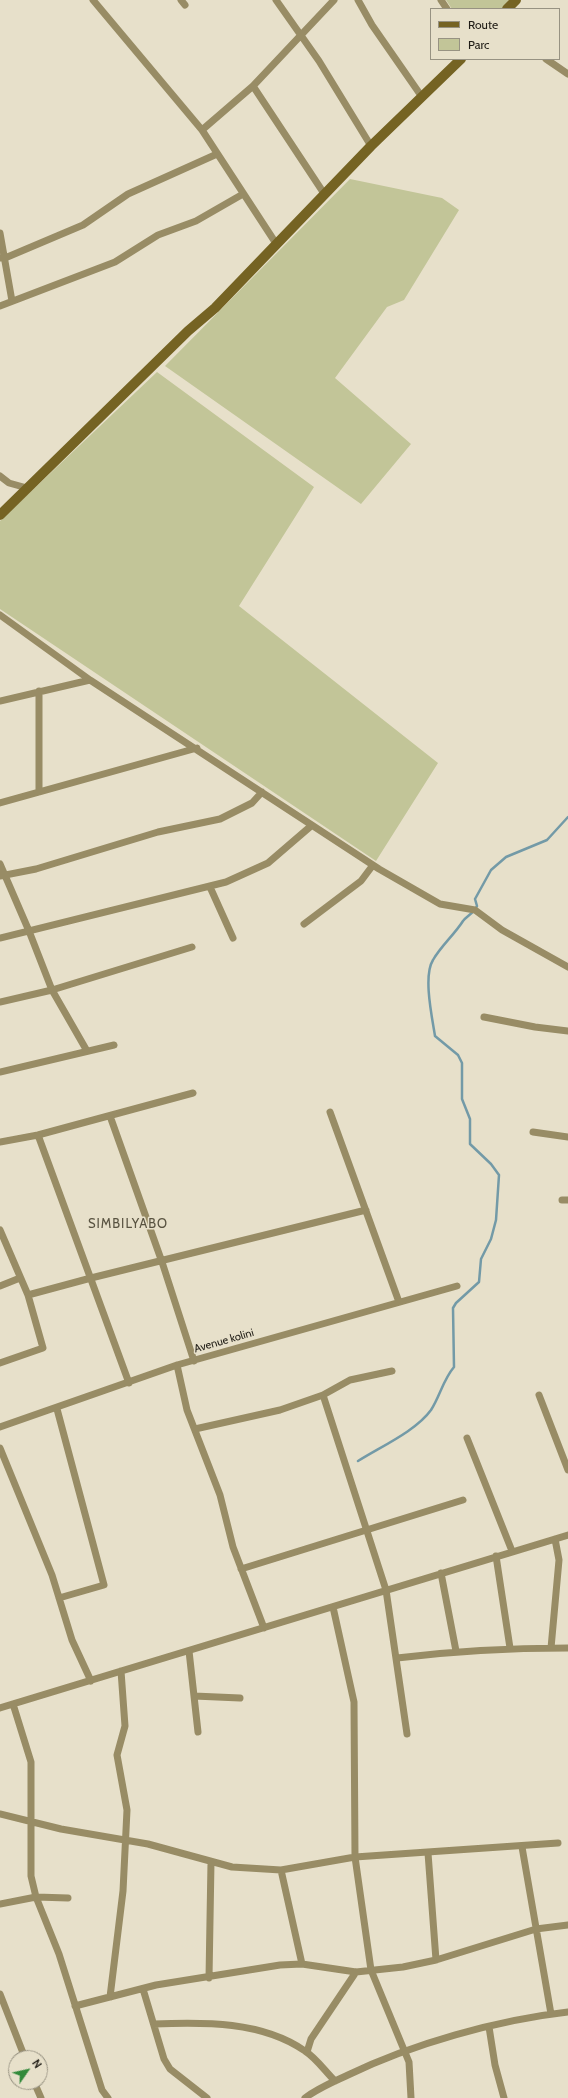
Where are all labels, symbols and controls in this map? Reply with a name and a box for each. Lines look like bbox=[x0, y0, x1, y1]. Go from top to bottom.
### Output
legend bbox=[430, 8, 560, 60]
text: Route bbox=[468, 17, 498, 32]
text: Parc bbox=[468, 37, 490, 52]
district label: SIMBILYABO bbox=[88, 1216, 168, 1232]
street label: Avenue kolini bbox=[193, 1326, 255, 1356]
north arrow bbox=[8, 2050, 48, 2090]
text: N bbox=[29, 2057, 45, 2071]

